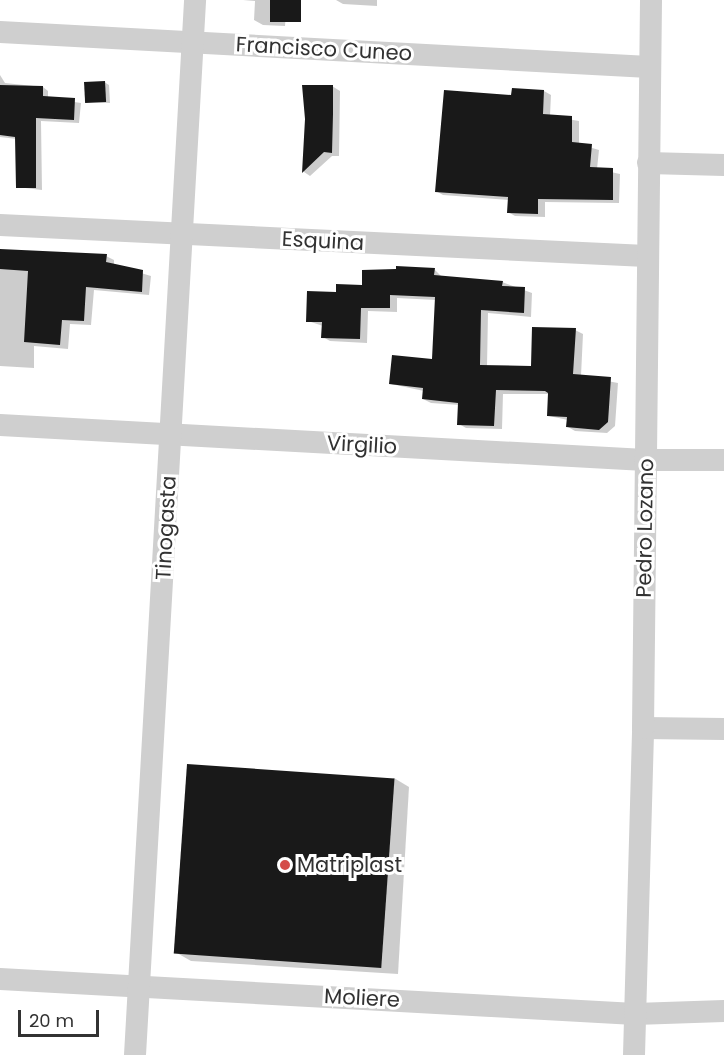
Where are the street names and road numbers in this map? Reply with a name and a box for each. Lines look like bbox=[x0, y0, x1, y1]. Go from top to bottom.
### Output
street label: Francisco Cuneo bbox=[235, 32, 413, 66]
street label: Esquina bbox=[281, 226, 365, 256]
street label: Virgilio bbox=[326, 431, 398, 459]
street label: Pedro Lozano bbox=[631, 458, 659, 598]
street label: Tinogasta bbox=[151, 475, 181, 581]
street label: Moliere bbox=[324, 983, 400, 1013]

